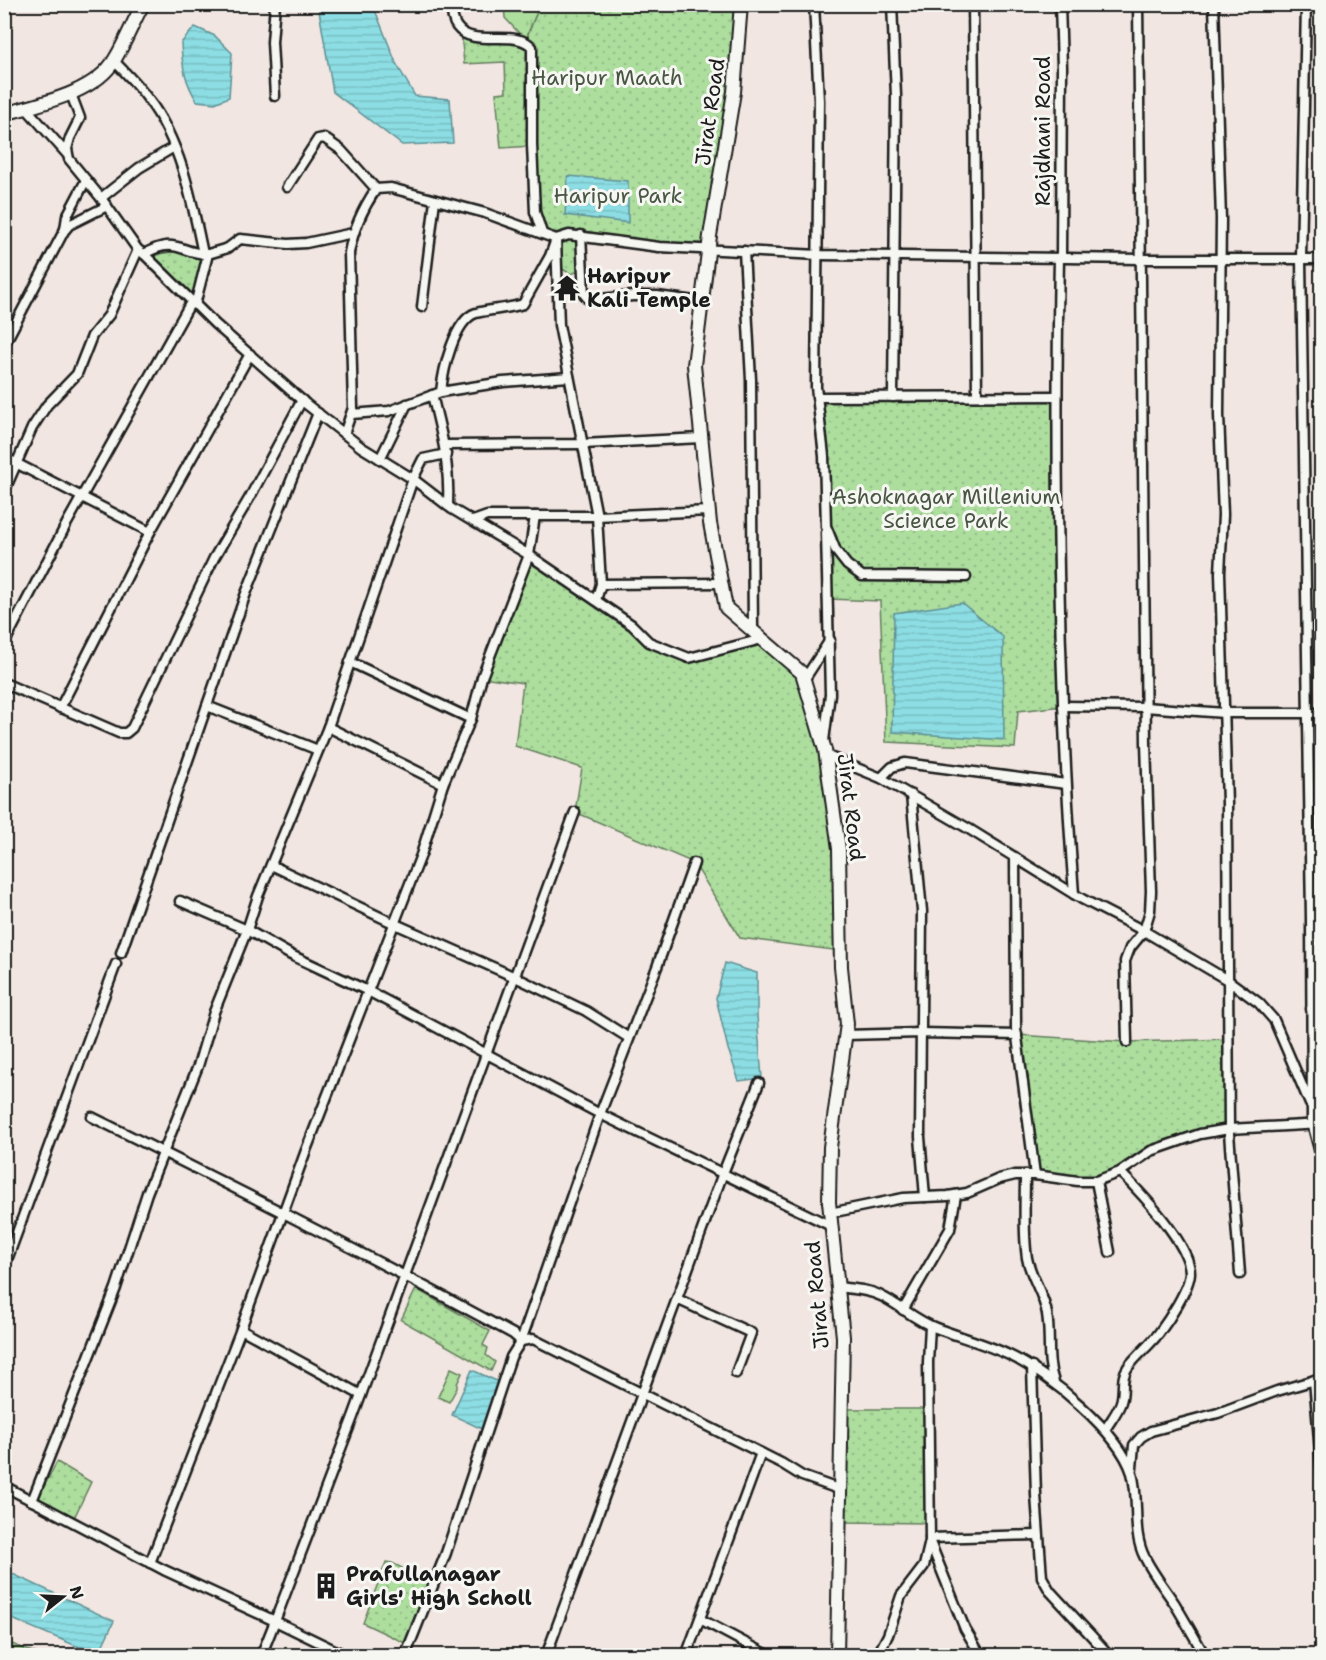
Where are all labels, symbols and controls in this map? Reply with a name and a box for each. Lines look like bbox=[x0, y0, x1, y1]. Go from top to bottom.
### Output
street label: Jirat Road bbox=[689, 56, 731, 168]
street label: Rajdhani Road bbox=[1029, 56, 1057, 206]
park label: Haripur Maath bbox=[531, 64, 683, 92]
park label: Haripur Park bbox=[554, 182, 682, 210]
place label: Haripur Kali Temple bbox=[587, 262, 711, 314]
temple icon: Haripur Kali Temple bbox=[552, 273, 582, 303]
park label: Ashoknagar Millenium Science Park bbox=[832, 483, 1060, 535]
street label: Jirat Road bbox=[830, 751, 872, 863]
street label: Jirat Road bbox=[798, 1240, 836, 1350]
place label: Prafullanagar Girls' High Scholl bbox=[346, 1560, 532, 1612]
north arrow bbox=[33, 1567, 93, 1627]
building icon: Prafullanagar Girls' High Scholl bbox=[311, 1571, 341, 1601]
text: N bbox=[65, 1583, 89, 1602]

